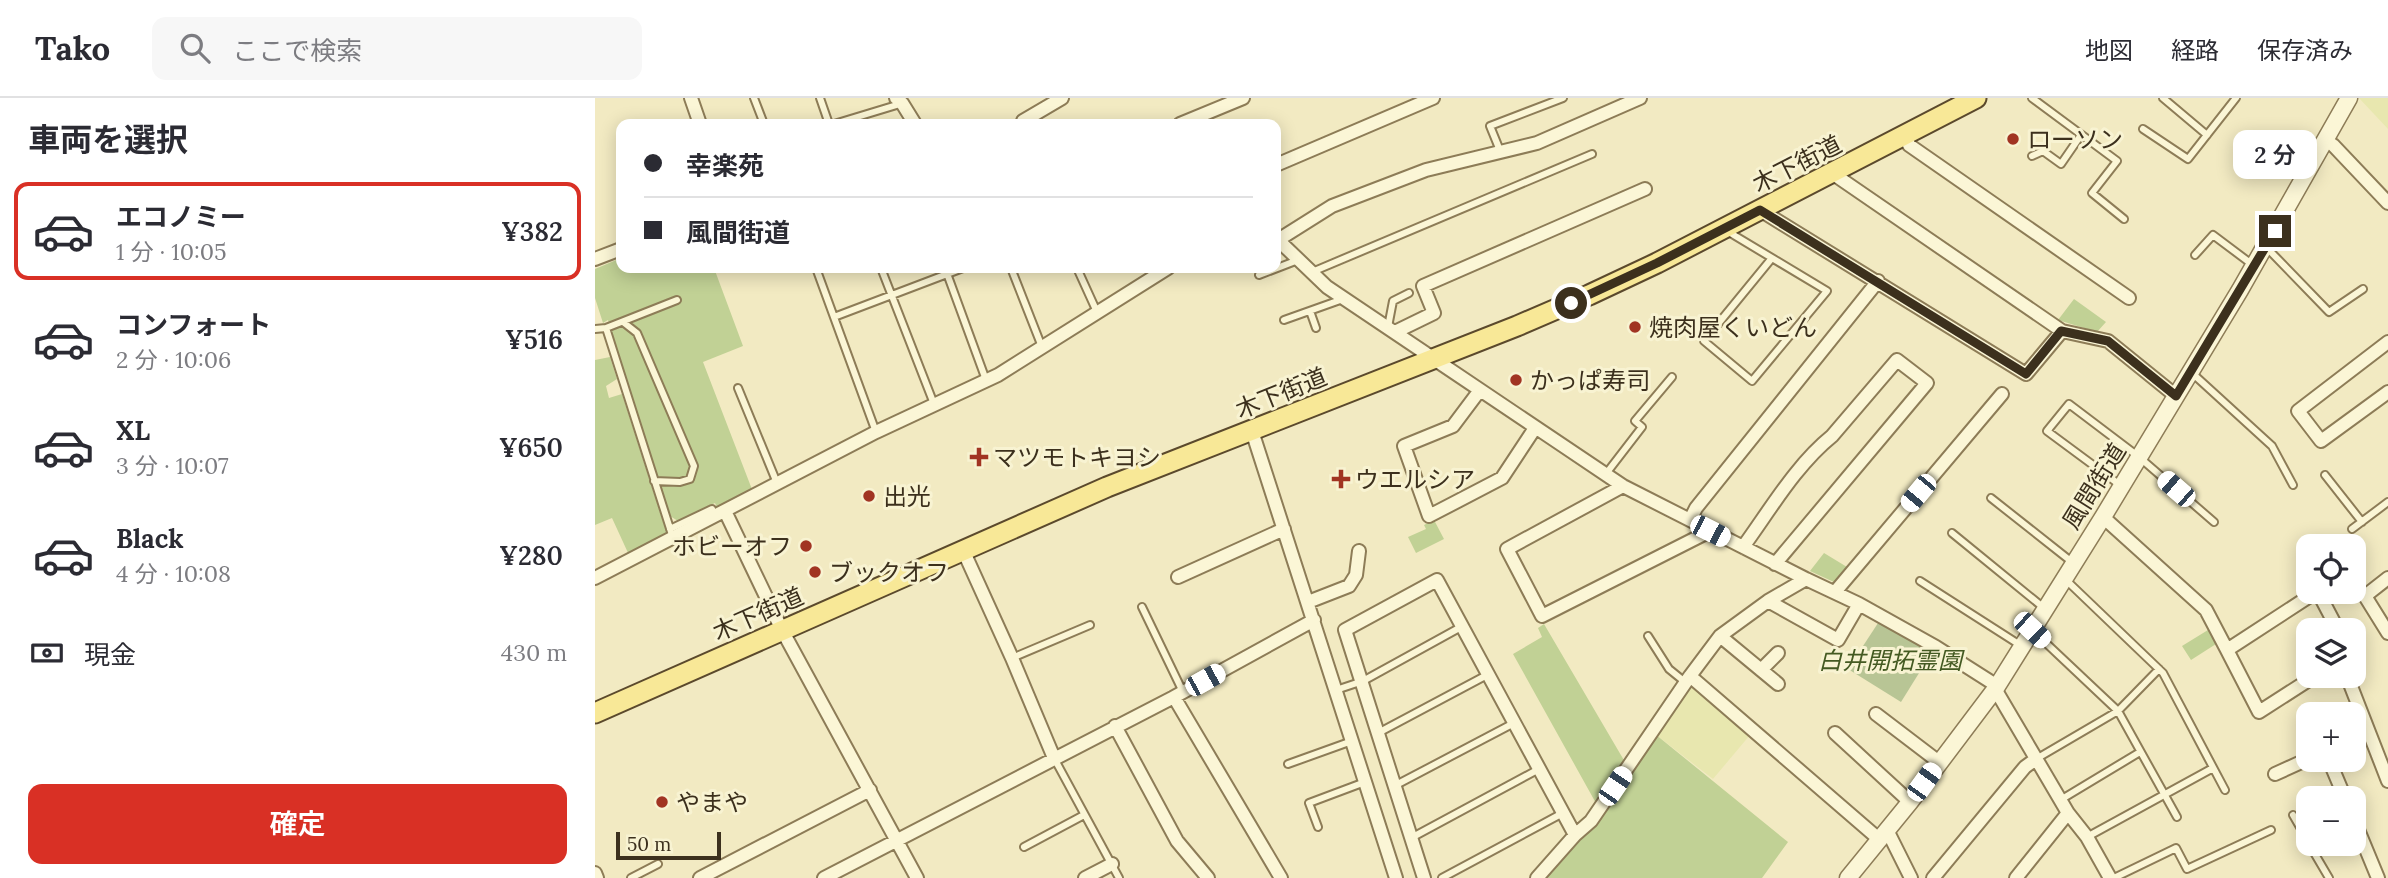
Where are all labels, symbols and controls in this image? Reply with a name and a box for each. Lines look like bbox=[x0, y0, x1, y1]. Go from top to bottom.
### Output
search box bbox=[152, 17, 642, 80]
text: Tako bbox=[35, 27, 110, 69]
icon: search bbox=[176, 29, 214, 67]
text: ここで検索 bbox=[232, 34, 362, 67]
text: 地図 bbox=[2085, 35, 2133, 66]
text: 経路 bbox=[2171, 35, 2219, 66]
text: 保存済み bbox=[2257, 35, 2353, 66]
text: 車両を選択 bbox=[28, 119, 188, 160]
place label: ローソン bbox=[2027, 124, 2123, 155]
street label: 木下街道 bbox=[1747, 128, 1847, 200]
callout: 2 分 bbox=[2233, 130, 2317, 178]
marker: ローソン bbox=[2005, 131, 2021, 147]
text: 2 分 bbox=[2254, 140, 2296, 169]
text: 幸楽苑 bbox=[686, 149, 764, 182]
icon: car bbox=[32, 200, 95, 263]
text: エコノミー bbox=[116, 200, 246, 233]
text: ¥382 bbox=[501, 215, 563, 248]
route end bbox=[2259, 215, 2291, 247]
text: 風間街道 bbox=[686, 216, 790, 249]
text: 1 分 · 10:05 bbox=[116, 237, 227, 266]
route start bbox=[1555, 287, 1587, 319]
icon: car bbox=[32, 308, 95, 371]
text: コンフォート bbox=[116, 308, 271, 341]
place label: 焼肉屋くいどん bbox=[1649, 312, 1817, 343]
marker: 焼肉屋くいどん bbox=[1627, 319, 1643, 335]
text: ¥516 bbox=[505, 323, 563, 356]
text: 2 分 · 10:06 bbox=[116, 345, 231, 374]
street label: 木下街道 bbox=[1231, 361, 1331, 425]
place label: かっぱ寿司 bbox=[1530, 365, 1650, 396]
marker: かっぱ寿司 bbox=[1508, 372, 1524, 388]
text: XL bbox=[116, 414, 150, 447]
icon: car bbox=[32, 416, 95, 479]
text: ¥650 bbox=[499, 431, 563, 464]
street label: 風間街道 bbox=[2055, 437, 2133, 535]
place label: マツモトキヨシ bbox=[993, 442, 1161, 473]
marker: マツモトキヨシ bbox=[971, 449, 987, 465]
text: 3 分 · 10:07 bbox=[116, 451, 229, 480]
place label: ウエルシア bbox=[1355, 464, 1475, 495]
car bbox=[2154, 467, 2199, 511]
car bbox=[1897, 470, 1940, 516]
marker: ウエルシア bbox=[1333, 471, 1349, 487]
place label: 出光 bbox=[883, 481, 931, 512]
marker: 出光 bbox=[861, 488, 877, 504]
car bbox=[1687, 512, 1734, 550]
text: Black bbox=[116, 522, 184, 555]
icon: car bbox=[32, 524, 95, 587]
place label: ホビーオフ bbox=[672, 531, 792, 562]
map controls bbox=[2296, 534, 2366, 856]
button: locate bbox=[2296, 534, 2366, 604]
marker: ホビーオフ bbox=[798, 538, 814, 554]
text: ¥280 bbox=[499, 539, 563, 572]
place label: ブックオフ bbox=[829, 557, 949, 588]
text: 4 分 · 10:08 bbox=[116, 559, 231, 588]
marker: ブックオフ bbox=[807, 564, 823, 580]
street label: 木下街道 bbox=[708, 580, 808, 648]
car bbox=[2010, 608, 2055, 652]
button: layers bbox=[2296, 618, 2366, 688]
icon: cash bbox=[28, 634, 66, 672]
text: 現金 bbox=[84, 638, 136, 671]
text: 430 m bbox=[501, 638, 567, 667]
park label: 白井開拓霊園 bbox=[1818, 645, 1965, 676]
car bbox=[1182, 661, 1229, 699]
button: + bbox=[2296, 702, 2366, 772]
car bbox=[1904, 759, 1945, 805]
car bbox=[1595, 763, 1636, 809]
button: 確定 bbox=[28, 784, 567, 864]
button: − bbox=[2296, 786, 2366, 856]
place label: やまや bbox=[676, 787, 748, 818]
marker: やまや bbox=[654, 794, 670, 810]
scale bar bbox=[616, 829, 721, 861]
text: 50 m bbox=[627, 832, 671, 856]

